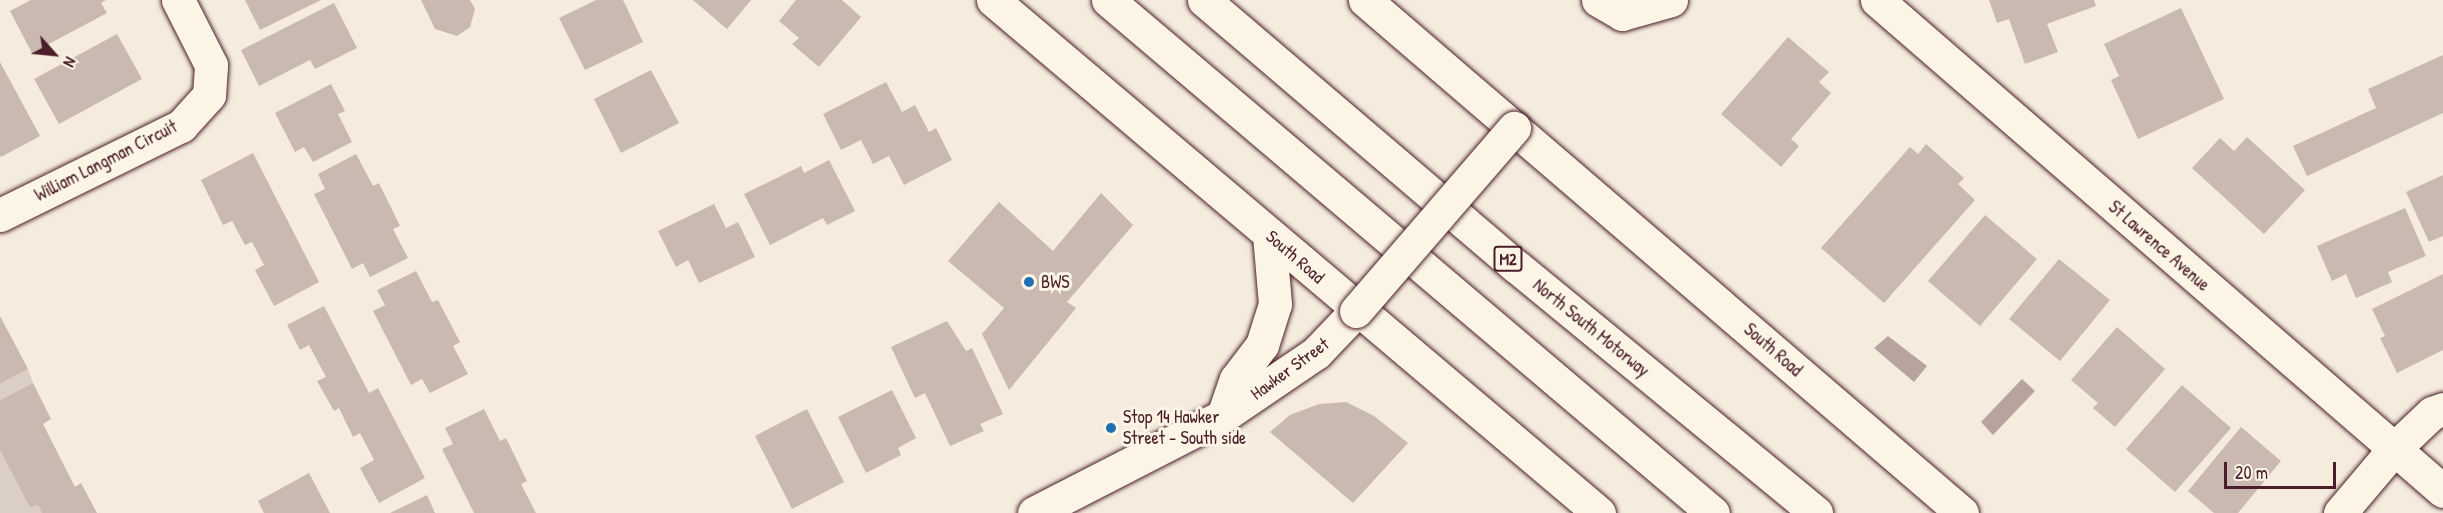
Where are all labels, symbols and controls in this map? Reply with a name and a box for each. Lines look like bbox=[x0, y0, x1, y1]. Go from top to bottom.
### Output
north arrow bbox=[24, 24, 84, 84]
text: N bbox=[58, 53, 82, 71]
street label: William Langman Circuit bbox=[31, 116, 181, 206]
street label: St Lawrence Avenue bbox=[2104, 196, 2214, 296]
street label: South Road bbox=[1261, 226, 1329, 288]
road number: M2 bbox=[1493, 246, 1523, 272]
place label: BWS bbox=[1041, 271, 1069, 293]
street label: North South Motorway bbox=[1528, 274, 1654, 382]
marker: BWS bbox=[1022, 275, 1036, 289]
street label: South Road bbox=[1739, 319, 1807, 381]
street label: Hawker Street bbox=[1247, 333, 1333, 405]
place label: Stop 14 Hawker Street - South side bbox=[1123, 407, 1246, 450]
marker: Stop 14 Hawker Street - South side bbox=[1104, 421, 1118, 435]
scale bar bbox=[2227, 450, 2340, 488]
text: 20 m bbox=[2235, 460, 2268, 485]

